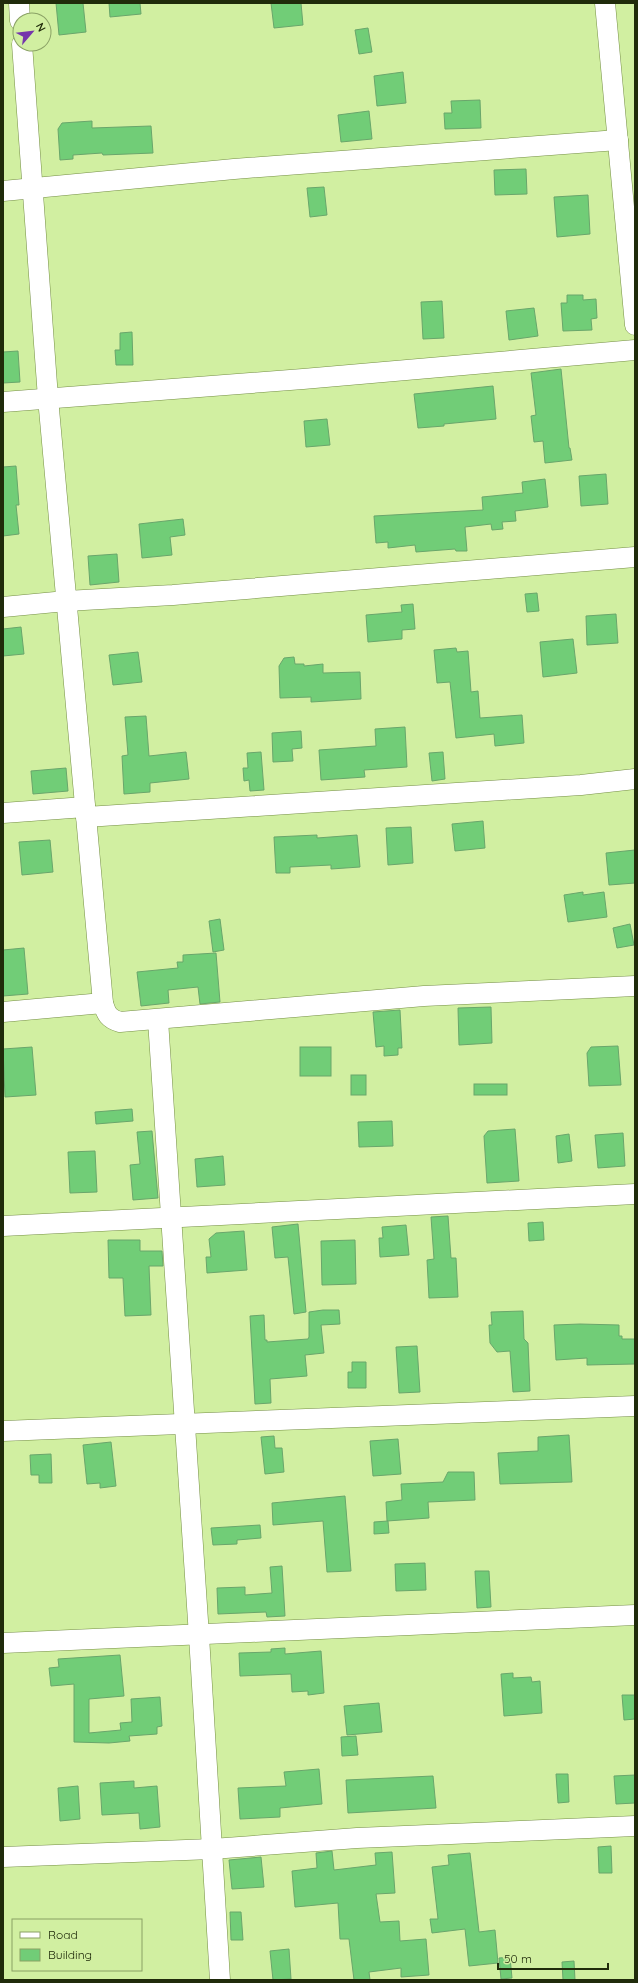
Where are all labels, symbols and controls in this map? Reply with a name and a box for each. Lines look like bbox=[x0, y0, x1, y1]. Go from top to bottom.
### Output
north arrow bbox=[12, 12, 52, 52]
text: N bbox=[33, 20, 49, 34]
legend bbox=[12, 1919, 142, 1971]
text: Road bbox=[48, 1927, 78, 1942]
scale bar bbox=[498, 1945, 608, 1971]
text: Building bbox=[48, 1947, 92, 1962]
text: 50 m bbox=[504, 1951, 532, 1966]

